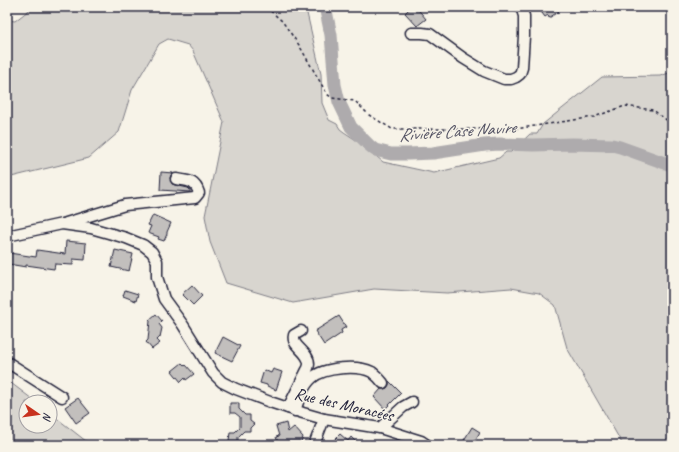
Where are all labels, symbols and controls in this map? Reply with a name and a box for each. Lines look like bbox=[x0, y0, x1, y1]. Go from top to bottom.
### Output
water label: Rivière Case Navire bbox=[398, 116, 519, 146]
street label: Rue des Moracées bbox=[292, 383, 397, 427]
north arrow bbox=[18, 394, 58, 434]
text: N bbox=[40, 411, 55, 423]

